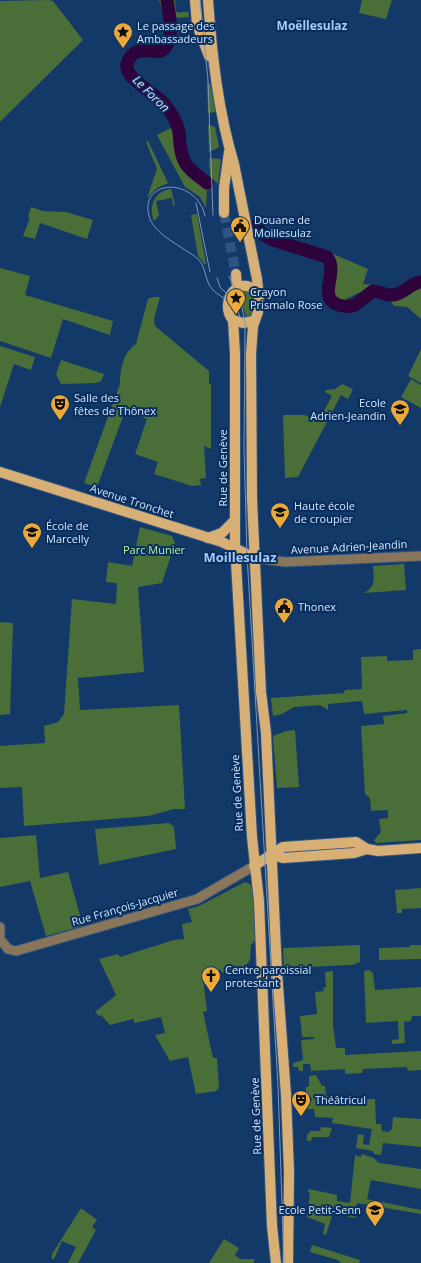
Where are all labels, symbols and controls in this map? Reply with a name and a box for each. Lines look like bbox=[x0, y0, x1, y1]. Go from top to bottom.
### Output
district label: Moëllesulaz bbox=[277, 17, 348, 34]
place label: Le passage des Ambassadeurs bbox=[137, 18, 214, 46]
place icon: Le passage des Ambassadeurs bbox=[112, 21, 134, 49]
water label: Le Foron bbox=[129, 71, 174, 116]
place label: Douane de Moillesulaz bbox=[254, 212, 311, 240]
public building icon: Douane de Moillesulaz bbox=[229, 215, 251, 243]
place label: Crayon Prismalo Rose bbox=[250, 284, 323, 312]
place icon: Crayon Prismalo Rose bbox=[225, 287, 247, 315]
place label: Salle des fêtes de Thônex bbox=[74, 390, 156, 418]
theatre icon: Salle des fêtes de Thônex bbox=[49, 393, 71, 421]
place label: Ecole Adrien-Jeandin bbox=[310, 395, 386, 423]
school or university icon: Ecole Adrien-Jeandin bbox=[389, 398, 411, 426]
street label: Rue de Genève bbox=[215, 429, 230, 507]
street label: Avenue Tronchet bbox=[88, 480, 176, 521]
place label: Haute école de croupier bbox=[294, 498, 355, 526]
school or university icon: Haute école de croupier bbox=[269, 501, 291, 529]
place label: École de Marcelly bbox=[46, 518, 90, 546]
school or university icon: École de Marcelly bbox=[21, 521, 43, 549]
street label: Avenue Adrien-Jeandin bbox=[290, 536, 408, 557]
park label: Parc Munier bbox=[123, 542, 186, 557]
district label: Moillesulaz bbox=[203, 548, 277, 566]
public building icon: Thonex bbox=[273, 596, 295, 624]
place label: Thonex bbox=[298, 599, 336, 614]
street label: Rue de Genève bbox=[227, 754, 246, 832]
street label: Rue François-Jacquier bbox=[70, 884, 180, 929]
place label: Centre paroissial protestant bbox=[225, 962, 311, 990]
church icon: Centre paroissial protestant bbox=[200, 965, 222, 993]
street label: Rue de Genève bbox=[247, 1077, 264, 1155]
theatre icon: Théâtricul bbox=[290, 1089, 312, 1117]
place label: Théâtricul bbox=[315, 1092, 366, 1107]
school or university icon: Ecole Petit-Senn bbox=[364, 1199, 386, 1227]
place label: Ecole Petit-Senn bbox=[279, 1202, 361, 1217]

